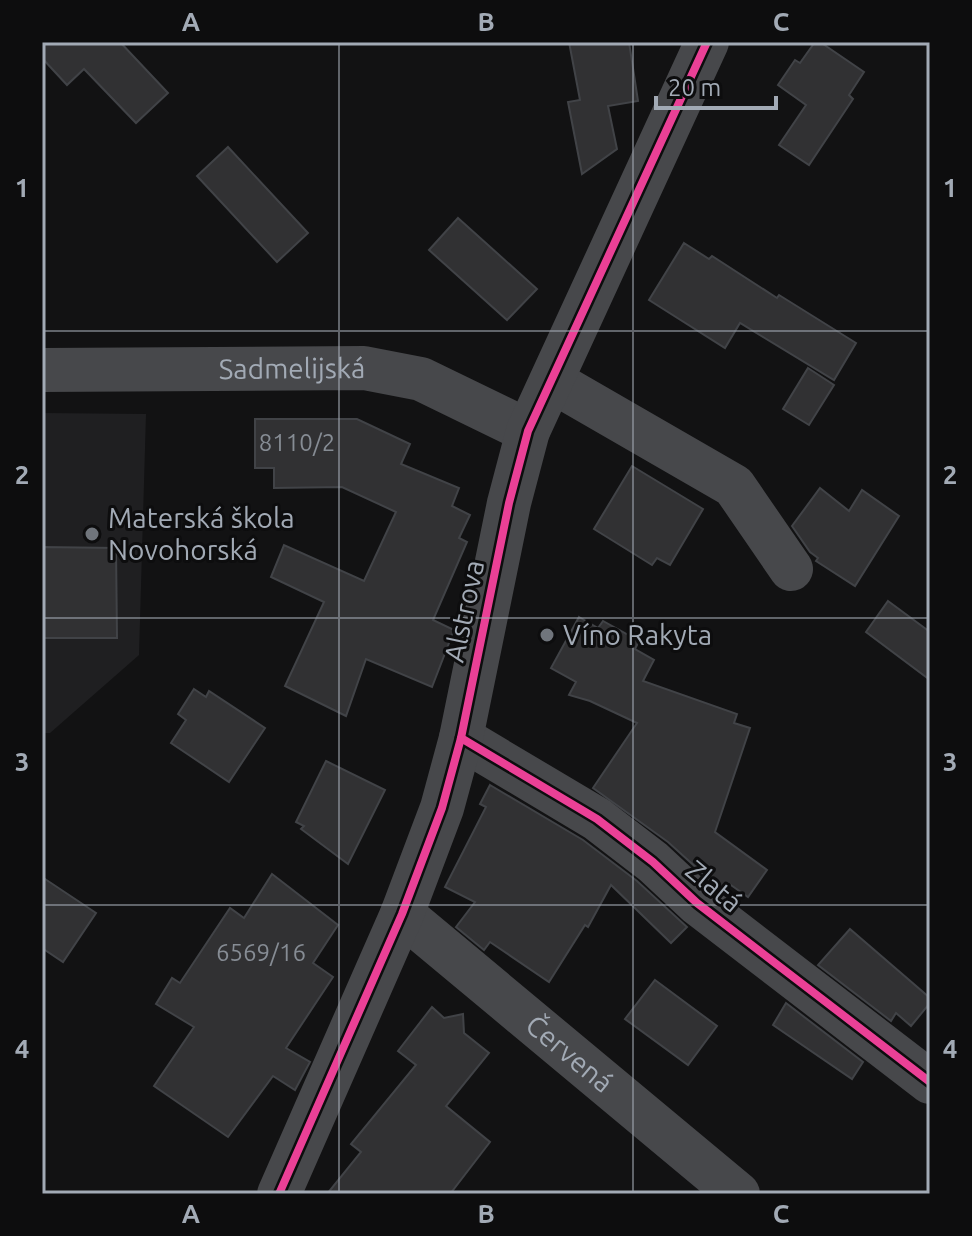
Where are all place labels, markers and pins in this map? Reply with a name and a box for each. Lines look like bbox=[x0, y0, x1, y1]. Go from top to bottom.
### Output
place label: Materská škola Novohorská bbox=[108, 502, 295, 565]
marker: Materská škola Novohorská bbox=[83, 525, 101, 543]
place label: Víno Rakyta bbox=[563, 619, 712, 650]
marker: Víno Rakyta bbox=[538, 626, 556, 644]

